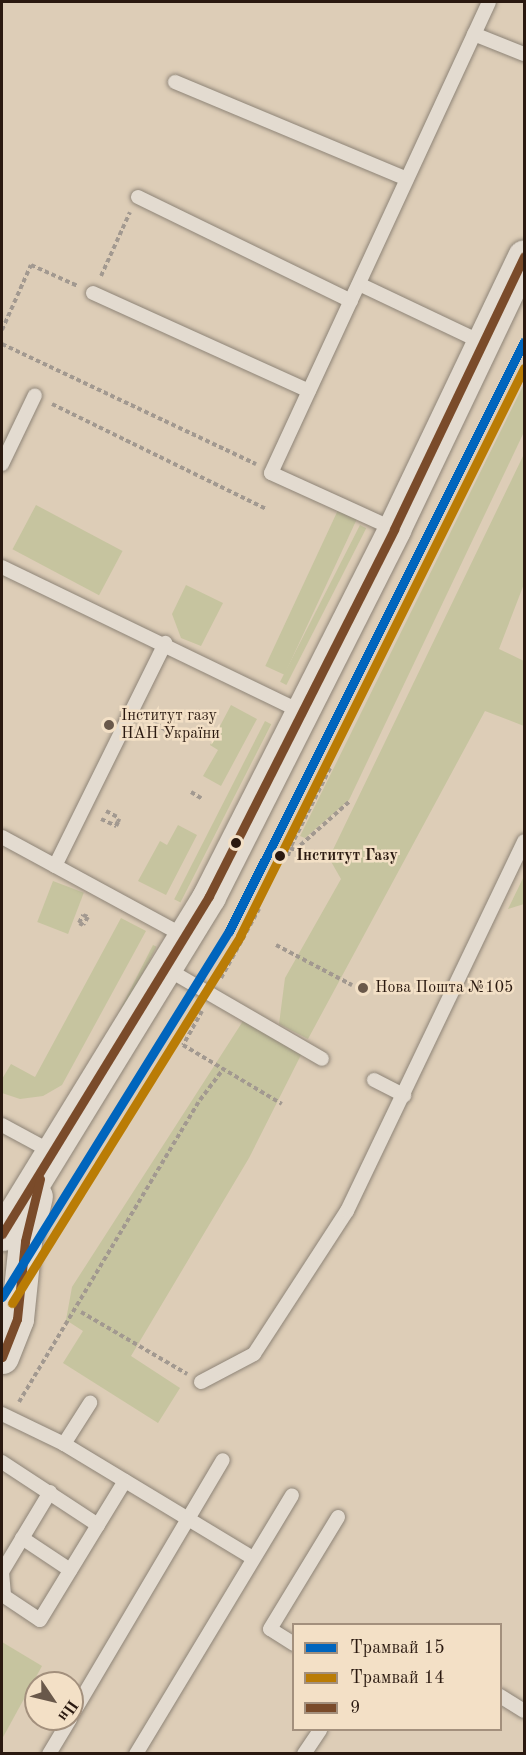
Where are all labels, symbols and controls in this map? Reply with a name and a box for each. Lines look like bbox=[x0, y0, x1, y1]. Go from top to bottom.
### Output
place label: Інститут газу НАН України bbox=[121, 706, 220, 744]
marker: Інститут газу НАН України bbox=[102, 718, 116, 732]
unlabelled marker bbox=[230, 837, 242, 849]
marker: Інститут Газу bbox=[269, 845, 291, 867]
place label: Інститут Газу bbox=[296, 846, 398, 866]
place label: Нова Пошта №105 bbox=[375, 978, 513, 998]
marker: Нова Пошта №105 bbox=[356, 981, 370, 995]
legend bbox=[292, 1623, 502, 1731]
text: Трамвай 15 bbox=[350, 1639, 445, 1657]
text: Трамвай 14 bbox=[350, 1669, 445, 1687]
north arrow bbox=[24, 1671, 84, 1731]
text: Пн bbox=[54, 1697, 80, 1724]
text: 9 bbox=[350, 1699, 360, 1717]

